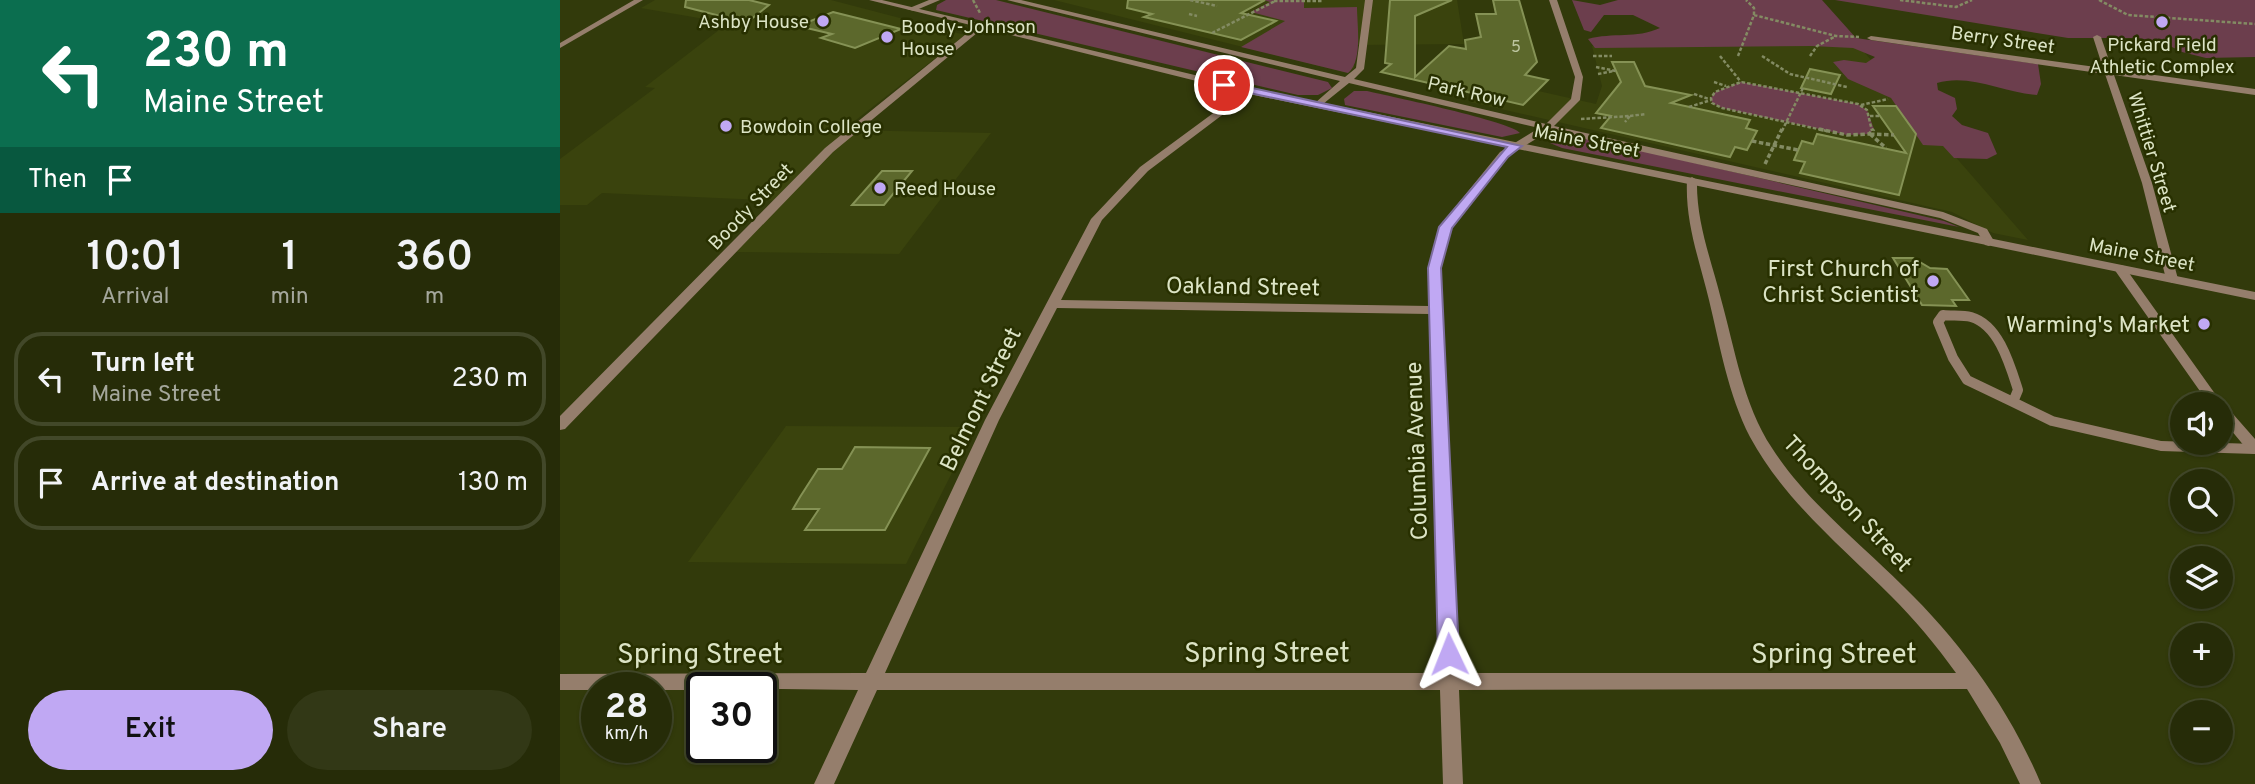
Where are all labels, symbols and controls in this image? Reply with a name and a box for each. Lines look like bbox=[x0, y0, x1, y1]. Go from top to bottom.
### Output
place label: Ashby House bbox=[698, 11, 809, 35]
marker: Ashby House bbox=[815, 13, 831, 29]
marker: Pickard Field Athletic Complex bbox=[2154, 14, 2170, 30]
place label: Boody-Johnson House bbox=[901, 16, 1036, 62]
street label: Berry Street bbox=[1949, 22, 2056, 60]
text: 230 m bbox=[143, 23, 289, 85]
icon: left bbox=[28, 28, 119, 119]
marker: Boody-Johnson House bbox=[879, 29, 895, 45]
place label: Pickard Field Athletic Complex bbox=[2089, 34, 2235, 80]
house number: 5 bbox=[1511, 38, 1521, 58]
pin bbox=[1194, 55, 1254, 115]
icon: arrive bbox=[1205, 66, 1243, 104]
street label: Park Row bbox=[1425, 72, 1508, 114]
text: Maine Street bbox=[143, 84, 324, 124]
street label: Whittier Street bbox=[2121, 90, 2181, 216]
place label: Bowdoin College bbox=[740, 116, 882, 140]
marker: Bowdoin College bbox=[718, 118, 734, 134]
street label: Maine Street bbox=[1532, 120, 1642, 164]
street label: Boody Street bbox=[704, 159, 799, 256]
icon: arrive bbox=[101, 161, 139, 199]
text: Then bbox=[28, 164, 87, 197]
place label: Reed House bbox=[894, 178, 996, 202]
marker: Reed House bbox=[872, 180, 888, 196]
text: 10:01 bbox=[86, 232, 184, 285]
text: 1 bbox=[281, 232, 298, 285]
text: 360 bbox=[395, 232, 473, 285]
street label: Maine Street bbox=[2087, 234, 2197, 278]
place label: First Church of Christ Scientist bbox=[1762, 256, 1919, 311]
street label: Oakland Street bbox=[1166, 273, 1320, 304]
marker: First Church of Christ Scientist bbox=[1925, 273, 1941, 289]
text: Arrival bbox=[101, 283, 170, 312]
text: min bbox=[271, 283, 309, 312]
text: m bbox=[425, 283, 444, 312]
place label: Warming's Market bbox=[2006, 312, 2190, 341]
marker: Warming's Market bbox=[2196, 316, 2212, 332]
street label: Belmont Street bbox=[935, 324, 1030, 477]
text: Turn left bbox=[91, 348, 195, 381]
icon: left bbox=[32, 360, 70, 398]
street label: Columbia Avenue bbox=[1401, 361, 1436, 541]
text: 230 m bbox=[452, 363, 528, 396]
text: Maine Street bbox=[91, 381, 221, 410]
map controls bbox=[2170, 392, 2233, 763]
button: sound bbox=[2170, 392, 2233, 455]
street label: Thompson Street bbox=[1775, 430, 1917, 579]
icon: arrive bbox=[32, 464, 70, 502]
text: Arrive at destination bbox=[91, 467, 339, 500]
text: 130 m bbox=[458, 467, 528, 500]
button: search bbox=[2170, 469, 2233, 532]
button: layers bbox=[2170, 546, 2233, 609]
position arrow bbox=[1412, 617, 1486, 691]
button: + bbox=[2170, 623, 2233, 686]
street label: Spring Street bbox=[1184, 637, 1350, 673]
street label: Spring Street bbox=[617, 638, 783, 674]
street label: Spring Street bbox=[1751, 638, 1917, 674]
speed limit sign: 30 bbox=[686, 672, 777, 763]
text: 28 bbox=[605, 686, 648, 730]
button: Exit bbox=[28, 690, 273, 770]
button: Share bbox=[287, 690, 532, 770]
button: − bbox=[2170, 700, 2233, 763]
text: km/h bbox=[605, 723, 648, 746]

